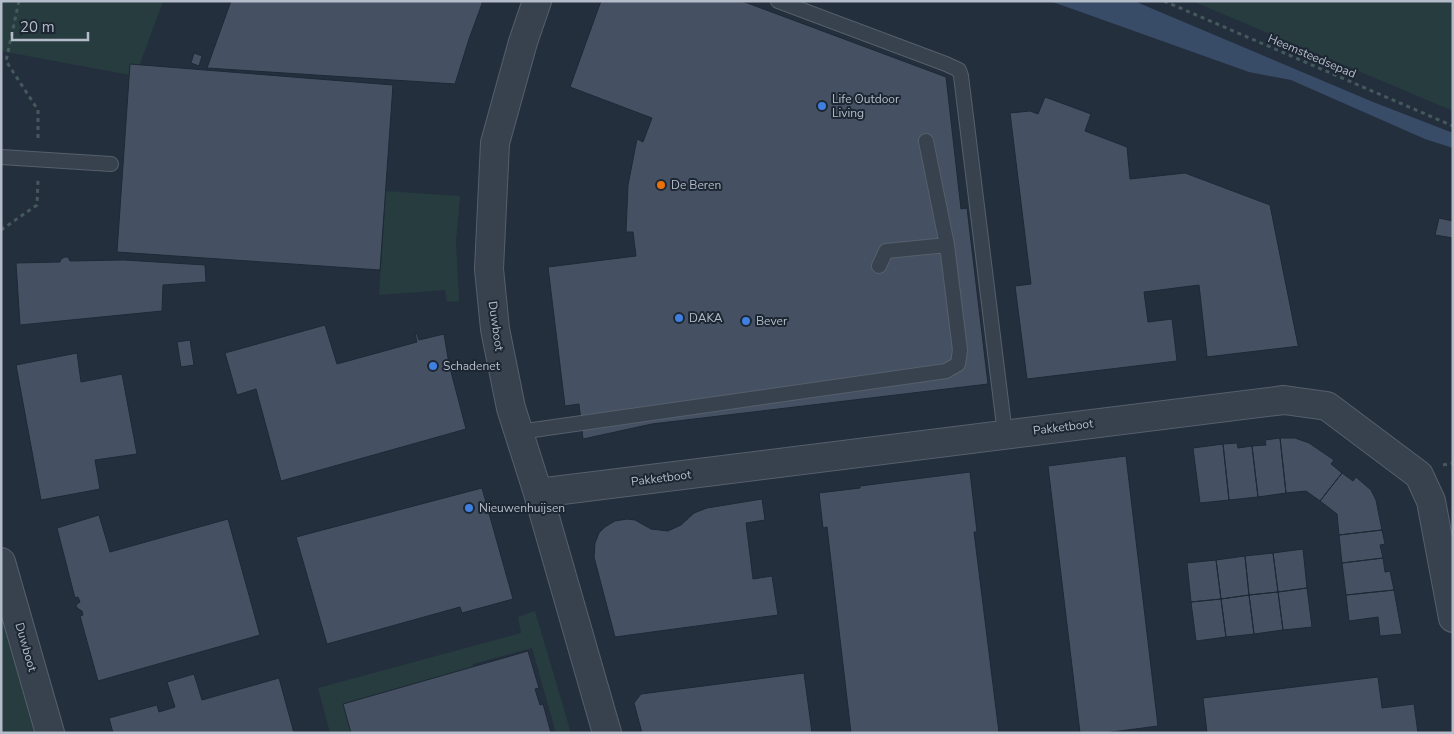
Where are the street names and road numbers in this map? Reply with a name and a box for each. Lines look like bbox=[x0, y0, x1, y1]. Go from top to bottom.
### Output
street label: Heemsteedsepad bbox=[1265, 30, 1359, 82]
street label: Duwboot bbox=[485, 300, 508, 353]
street label: Pakketboot bbox=[1032, 415, 1095, 439]
street label: Pakketboot bbox=[630, 466, 693, 490]
street label: Duwboot bbox=[11, 621, 41, 674]

